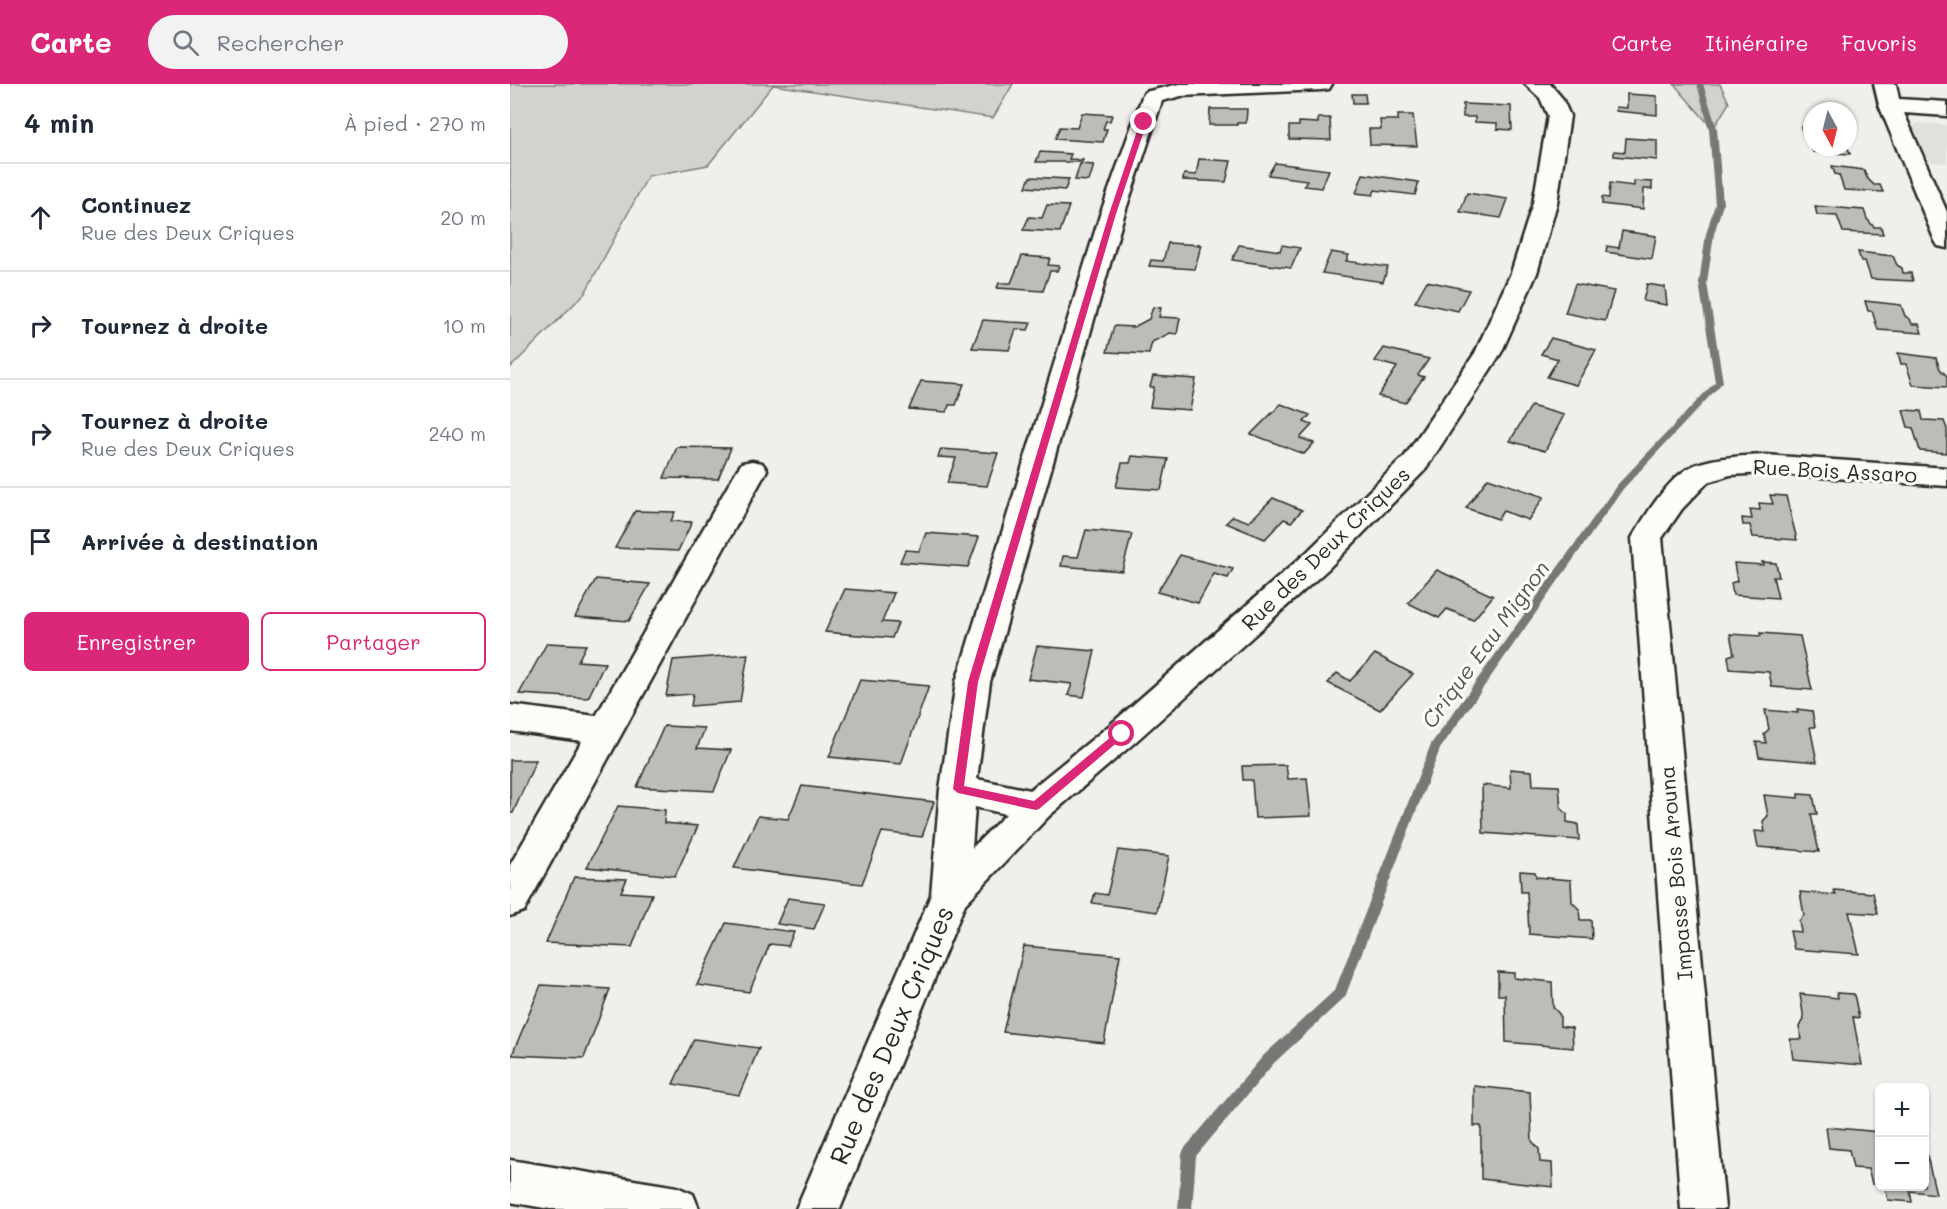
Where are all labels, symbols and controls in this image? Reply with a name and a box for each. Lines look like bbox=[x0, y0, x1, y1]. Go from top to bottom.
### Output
search box bbox=[148, 15, 568, 69]
text: Carte bbox=[30, 24, 112, 60]
icon: search bbox=[169, 26, 202, 59]
text: Rechercher bbox=[217, 28, 344, 57]
text: Carte bbox=[1611, 29, 1672, 56]
text: Itinéraire bbox=[1705, 29, 1808, 56]
text: Favoris bbox=[1841, 29, 1917, 56]
north arrow bbox=[1803, 102, 1857, 156]
text: 4 min bbox=[24, 106, 94, 140]
route end bbox=[1130, 108, 1156, 134]
text: À pied · 270 m bbox=[344, 110, 486, 136]
text: Continuez bbox=[81, 190, 191, 219]
icon: ahead bbox=[24, 201, 57, 234]
text: 20 m bbox=[440, 204, 486, 230]
text: Rue des Deux Criques bbox=[81, 219, 295, 245]
icon: right bbox=[24, 309, 57, 342]
text: Tournez à droite bbox=[81, 311, 268, 340]
text: 10 m bbox=[442, 312, 486, 338]
text: Tournez à droite bbox=[81, 406, 268, 435]
icon: right bbox=[24, 417, 57, 450]
text: 240 m bbox=[428, 420, 486, 446]
text: Rue des Deux Criques bbox=[81, 435, 295, 461]
street label: Rue Bois Assaro bbox=[1752, 452, 1918, 488]
street label: Rue des Deux Criques bbox=[1235, 460, 1415, 636]
icon: arrive bbox=[24, 525, 57, 558]
text: Arrivée à destination bbox=[81, 527, 318, 556]
water label: Crique Eau Mignon bbox=[1414, 555, 1556, 733]
button: Enregistrer bbox=[24, 612, 249, 671]
button: Partager bbox=[261, 612, 486, 671]
route start bbox=[1108, 720, 1134, 746]
street label: Impasse Bois Arouna bbox=[1652, 765, 1698, 981]
street label: Rue des Deux Criques bbox=[821, 901, 961, 1169]
map controls bbox=[1875, 1083, 1929, 1191]
button: + bbox=[1875, 1083, 1929, 1137]
button: − bbox=[1875, 1137, 1929, 1191]

